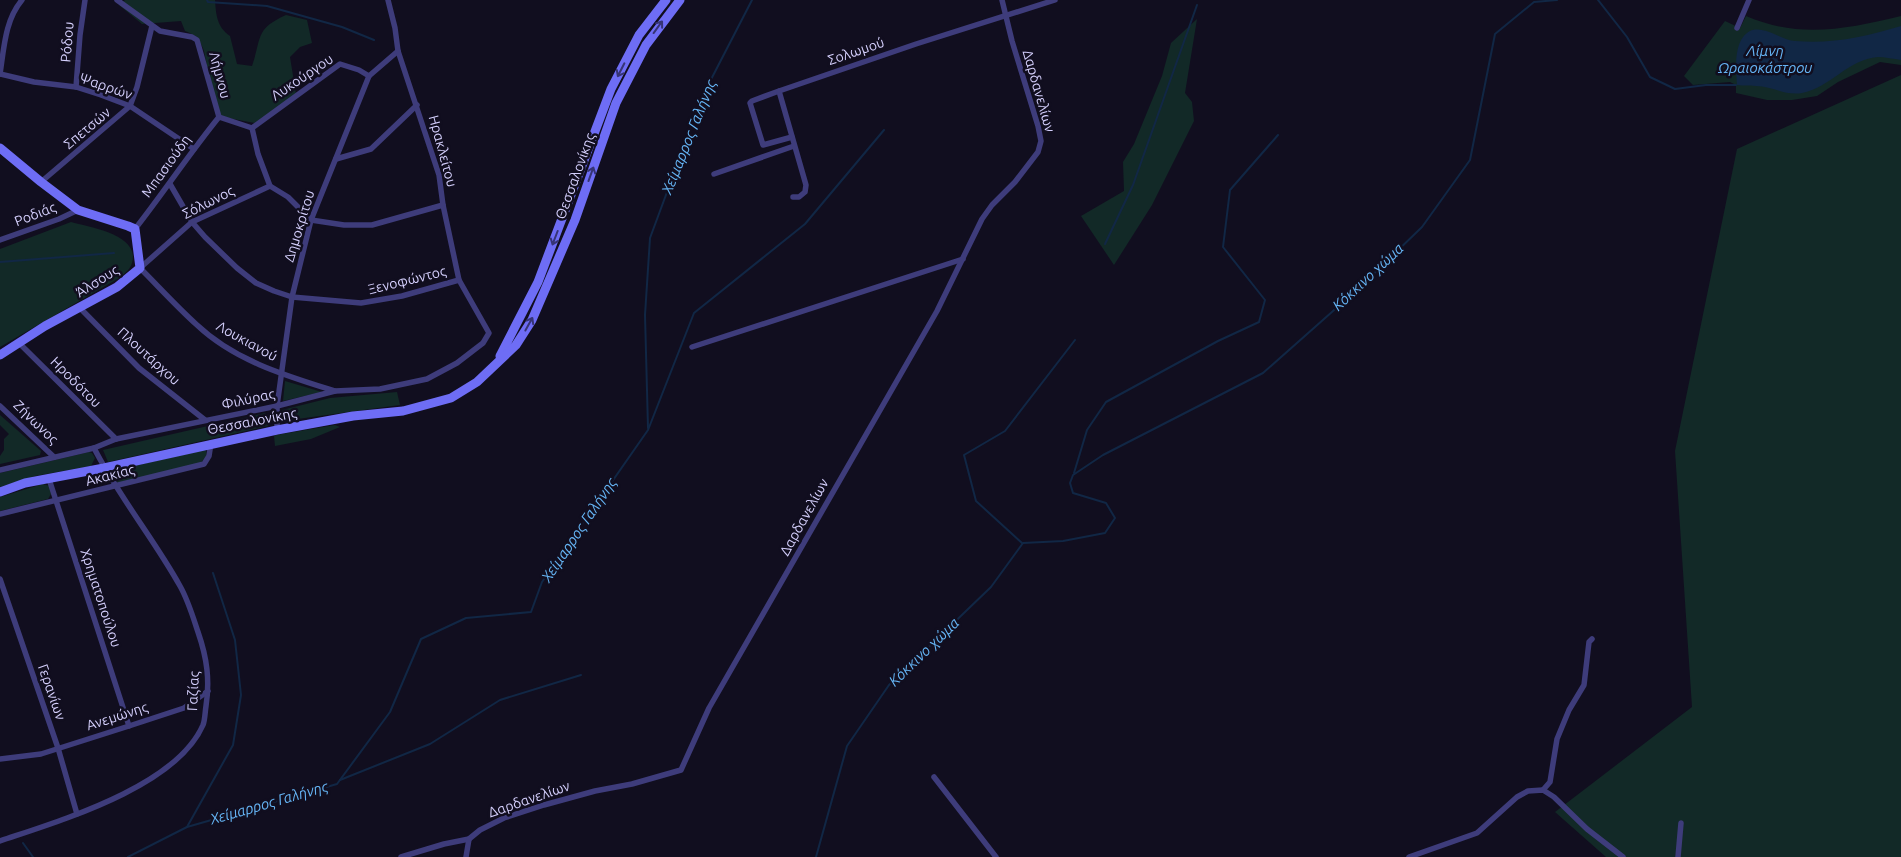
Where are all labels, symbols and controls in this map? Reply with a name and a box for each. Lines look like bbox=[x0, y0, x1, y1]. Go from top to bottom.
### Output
street label: Ρόδου bbox=[57, 21, 77, 63]
one-way arrow bbox=[653, 21, 664, 34]
street label: Σολωμού bbox=[826, 34, 886, 68]
water label: Λίμνη Ωραιοκάστρου bbox=[1717, 42, 1812, 76]
street label: Δαρδανελίων bbox=[1020, 48, 1059, 134]
street label: Λήμνου bbox=[206, 50, 234, 100]
street label: Λυκούργου bbox=[268, 50, 336, 104]
one-way arrow bbox=[616, 62, 625, 77]
street label: Ψαρρών bbox=[78, 70, 135, 103]
water label: Χείμαρρος Γαλήνης bbox=[657, 77, 719, 197]
street label: Σπετσών bbox=[60, 104, 114, 152]
street label: Ηρακλείτου bbox=[426, 113, 460, 189]
street label: Θεσσαλονίκης bbox=[552, 130, 598, 221]
street label: Μπασιούδη bbox=[138, 132, 194, 200]
one-way arrow bbox=[587, 167, 596, 182]
street label: Σόλωνος bbox=[179, 182, 237, 222]
street label: Δημοκρίτου bbox=[280, 188, 318, 264]
street label: Ροδιάς bbox=[12, 199, 59, 229]
one-way arrow bbox=[550, 230, 559, 245]
water label: Κόκκινο χώμα bbox=[1329, 239, 1407, 314]
street label: Άλσους bbox=[73, 261, 122, 300]
street label: Ξενοφώντος bbox=[366, 262, 448, 297]
street label: Λουκιανού bbox=[214, 318, 280, 364]
one-way arrow bbox=[525, 318, 535, 332]
street label: Πλουτάρχου bbox=[115, 324, 183, 388]
street label: Ηροδότου bbox=[47, 353, 105, 411]
street label: Φιλύρας bbox=[220, 385, 277, 412]
street label: Ζήνωνος bbox=[10, 397, 62, 447]
street label: Θεσσαλονίκης bbox=[206, 404, 299, 437]
street label: Ακακίας bbox=[84, 461, 137, 489]
water label: Χείμαρρος Γαλήνης bbox=[537, 474, 620, 586]
street label: Δαρδανελίων bbox=[776, 476, 832, 558]
street label: Χρηματοπούλου bbox=[77, 547, 125, 649]
water label: Κόκκινο χώμα bbox=[885, 614, 962, 689]
street label: Γερανίων bbox=[35, 662, 69, 722]
street label: Γαζίας bbox=[184, 670, 202, 711]
street label: Ανεμώνης bbox=[84, 698, 150, 733]
water label: Χείμαρρος Γαλήνης bbox=[207, 777, 330, 828]
street label: Δαρδανελίων bbox=[486, 777, 572, 820]

